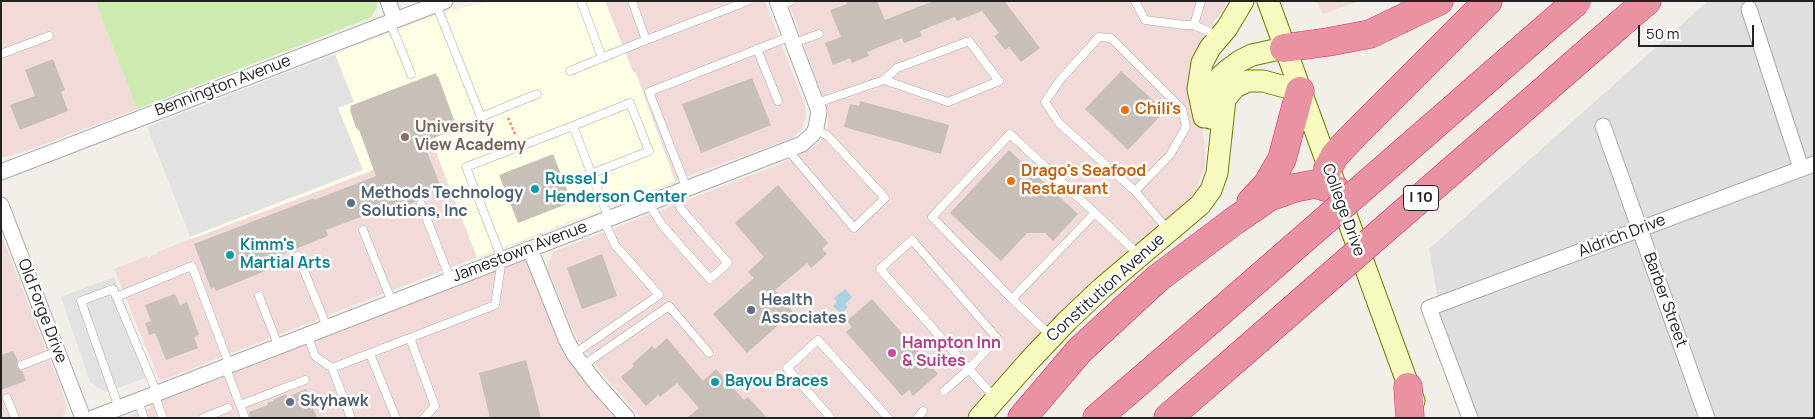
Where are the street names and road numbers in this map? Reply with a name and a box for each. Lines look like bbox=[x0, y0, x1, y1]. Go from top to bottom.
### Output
street label: Bennington Avenue bbox=[152, 51, 294, 121]
street label: College Drive bbox=[1317, 161, 1369, 259]
road number: I 10 bbox=[1404, 186, 1438, 210]
street label: Aldrich Drive bbox=[1576, 211, 1668, 261]
street label: Jamestown Avenue bbox=[450, 217, 590, 287]
street label: Constitution Avenue bbox=[1043, 230, 1169, 346]
street label: Barber Street bbox=[1639, 250, 1691, 350]
street label: Old Forge Drive bbox=[13, 256, 71, 366]

